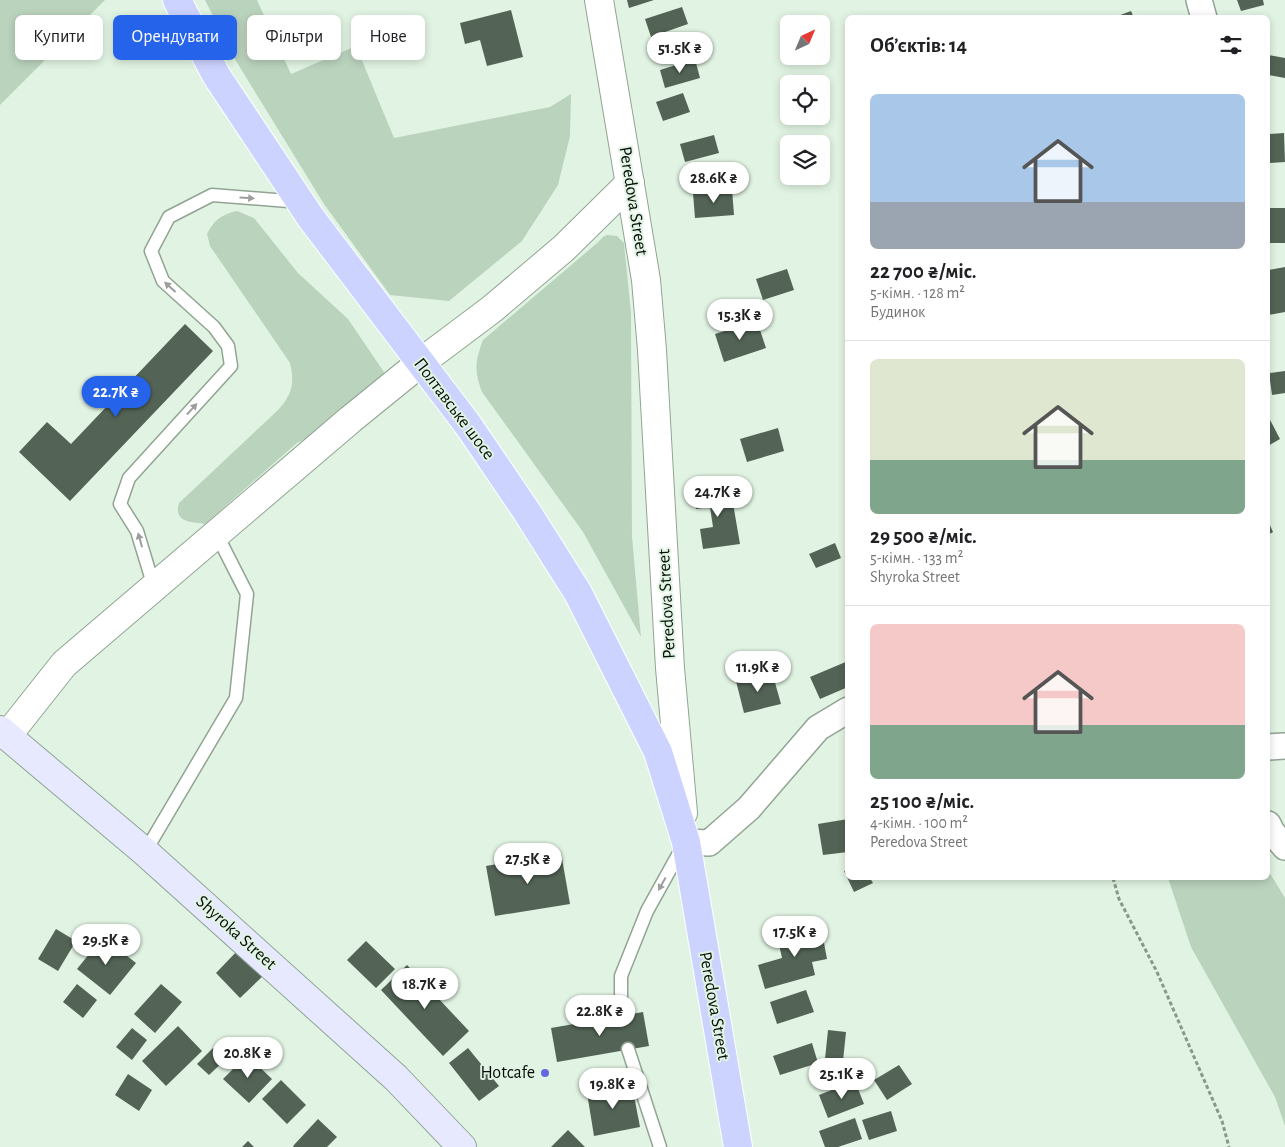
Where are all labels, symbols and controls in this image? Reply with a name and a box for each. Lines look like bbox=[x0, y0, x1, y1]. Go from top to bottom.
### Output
chip: Купити bbox=[15, 15, 103, 60]
chip: Орендувати bbox=[113, 15, 237, 60]
chip: Фільтри bbox=[247, 15, 341, 60]
chip: Нове bbox=[351, 15, 425, 60]
north arrow bbox=[780, 15, 830, 65]
map controls bbox=[780, 15, 830, 185]
icon: filters bbox=[1217, 31, 1245, 59]
pin: 51.5K ₴ bbox=[634, 32, 726, 74]
text: Об’єктів: 14 bbox=[870, 35, 967, 56]
text: 51.5K ₴ bbox=[658, 40, 702, 56]
button: locate bbox=[780, 75, 830, 125]
icon: home bbox=[1013, 126, 1103, 216]
button: layers bbox=[780, 135, 830, 185]
street label: Peredova Street bbox=[616, 145, 651, 257]
pin: 28.6K ₴ bbox=[668, 162, 760, 204]
text: 28.6K ₴ bbox=[690, 170, 738, 186]
one-way arrow bbox=[239, 194, 255, 202]
text: 22 700 ₴/міс. bbox=[870, 261, 977, 282]
one-way arrow bbox=[164, 281, 176, 293]
text: 5-кімн. · 128 m² bbox=[870, 285, 965, 301]
pin: 15.3K ₴ bbox=[694, 298, 786, 341]
text: Будинок bbox=[870, 304, 925, 320]
text: 15.3K ₴ bbox=[718, 307, 762, 323]
street label: Полтавське шосе bbox=[410, 355, 498, 463]
pin: 22.7K ₴ bbox=[70, 376, 162, 418]
text: 22.7K ₴ bbox=[93, 384, 139, 400]
icon: home bbox=[1013, 392, 1103, 482]
one-way arrow bbox=[186, 404, 198, 416]
pin: 24.7K ₴ bbox=[672, 476, 764, 518]
text: 24.7K ₴ bbox=[694, 484, 742, 500]
text: 29 500 ₴/міс. bbox=[870, 526, 977, 547]
one-way arrow bbox=[135, 532, 143, 547]
street label: Peredova Street bbox=[655, 548, 679, 659]
text: 5-кімн. · 133 m² bbox=[870, 550, 963, 566]
text: Shyroka Street bbox=[870, 569, 960, 585]
pin: 11.9K ₴ bbox=[712, 650, 804, 693]
icon: home bbox=[1013, 657, 1103, 747]
text: 11.9K ₴ bbox=[736, 659, 780, 675]
text: 25 100 ₴/міс. bbox=[870, 791, 974, 812]
text: 4-кімн. · 100 m² bbox=[870, 815, 968, 831]
text: Peredova Street bbox=[870, 834, 968, 850]
pin: 27.5K ₴ bbox=[482, 842, 574, 885]
text: 27.5K ₴ bbox=[505, 851, 551, 867]
one-way arrow bbox=[657, 878, 666, 891]
street label: Shyroka Street bbox=[192, 892, 280, 974]
pin: 17.5K ₴ bbox=[749, 916, 841, 958]
pin: 29.5K ₴ bbox=[60, 924, 152, 966]
text: 17.5K ₴ bbox=[773, 924, 817, 940]
text: 29.5K ₴ bbox=[83, 932, 129, 948]
street label: Peredova Street bbox=[696, 950, 732, 1062]
pin: 18.7K ₴ bbox=[379, 968, 471, 1010]
text: 18.7K ₴ bbox=[402, 976, 448, 992]
pin: 22.8K ₴ bbox=[554, 994, 646, 1037]
text: 22.8K ₴ bbox=[576, 1003, 624, 1019]
pin: 20.8K ₴ bbox=[202, 1036, 294, 1079]
text: 20.8K ₴ bbox=[224, 1045, 272, 1061]
pin: 25.1K ₴ bbox=[796, 1058, 888, 1100]
place label: Hotcafe bbox=[480, 1064, 535, 1082]
text: 25.1K ₴ bbox=[820, 1066, 864, 1082]
marker: Hotcafe bbox=[539, 1067, 551, 1079]
pin: 19.8K ₴ bbox=[567, 1068, 659, 1110]
text: 19.8K ₴ bbox=[590, 1076, 636, 1092]

